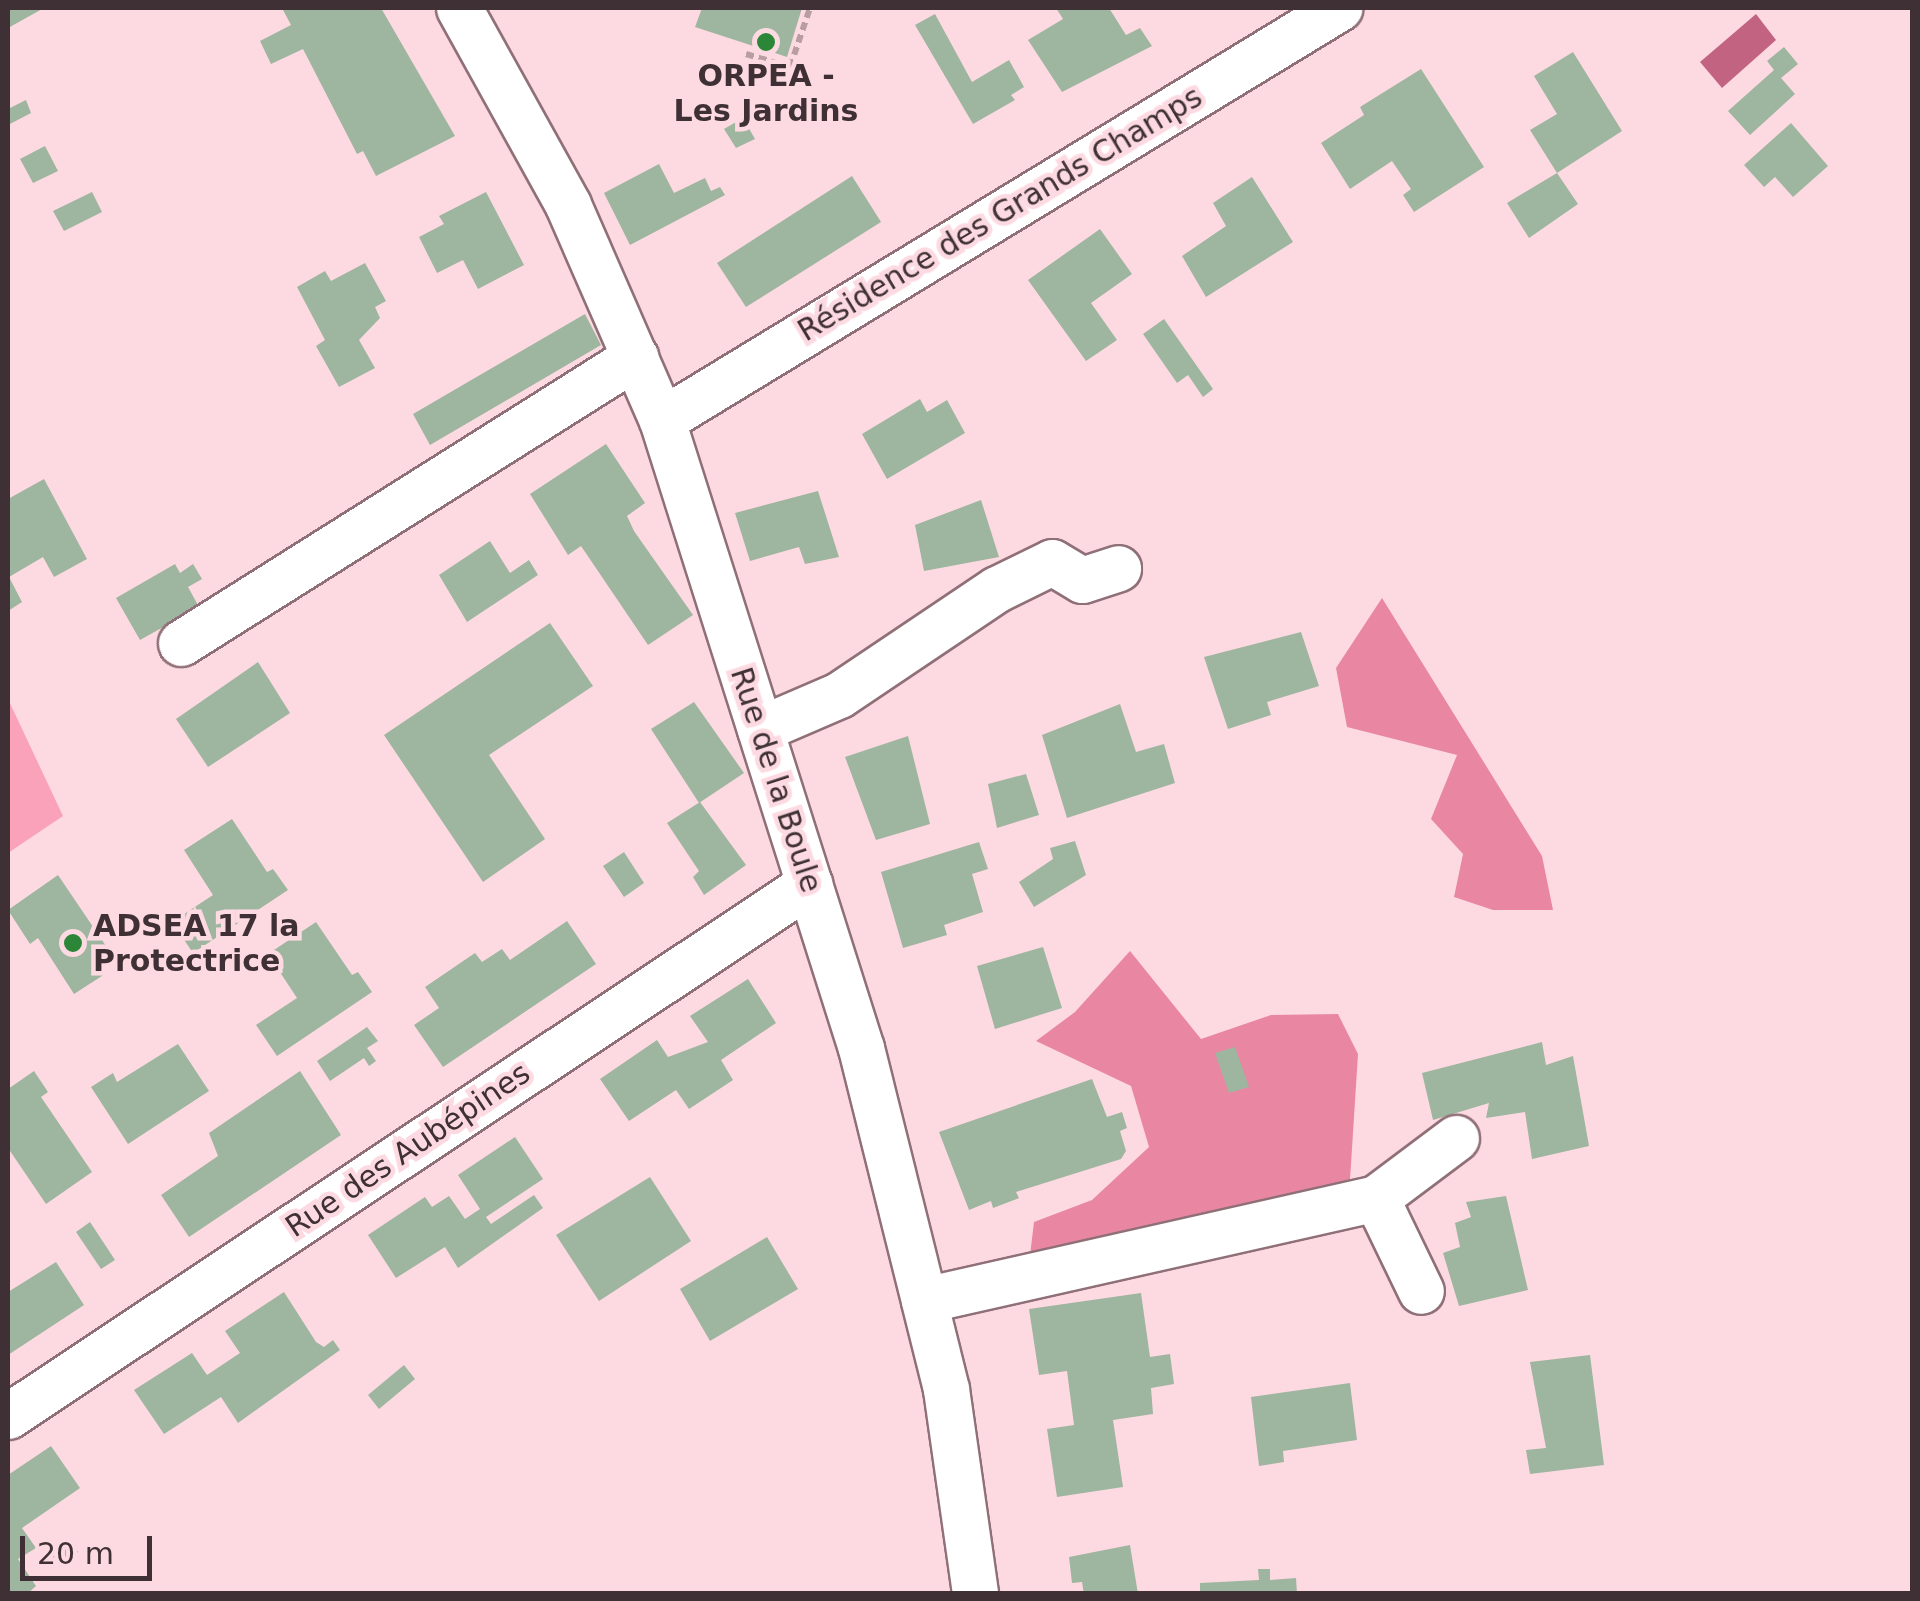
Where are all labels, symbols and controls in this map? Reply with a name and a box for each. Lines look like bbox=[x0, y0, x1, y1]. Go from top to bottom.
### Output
marker: ORPEA - Les Jardins bbox=[755, 31, 777, 53]
place label: ORPEA - Les Jardins bbox=[674, 58, 858, 128]
street label: Résidence des Grands Champs bbox=[791, 79, 1209, 349]
street label: Rue de la Boule bbox=[723, 663, 829, 897]
place label: ADSEA 17 la Protectrice bbox=[93, 908, 300, 978]
marker: ADSEA 17 la Protectrice bbox=[62, 932, 84, 954]
street label: Rue des Aubépines bbox=[279, 1055, 537, 1245]
scale bar bbox=[25, 1516, 158, 1578]
text: 20 m bbox=[37, 1536, 114, 1571]

